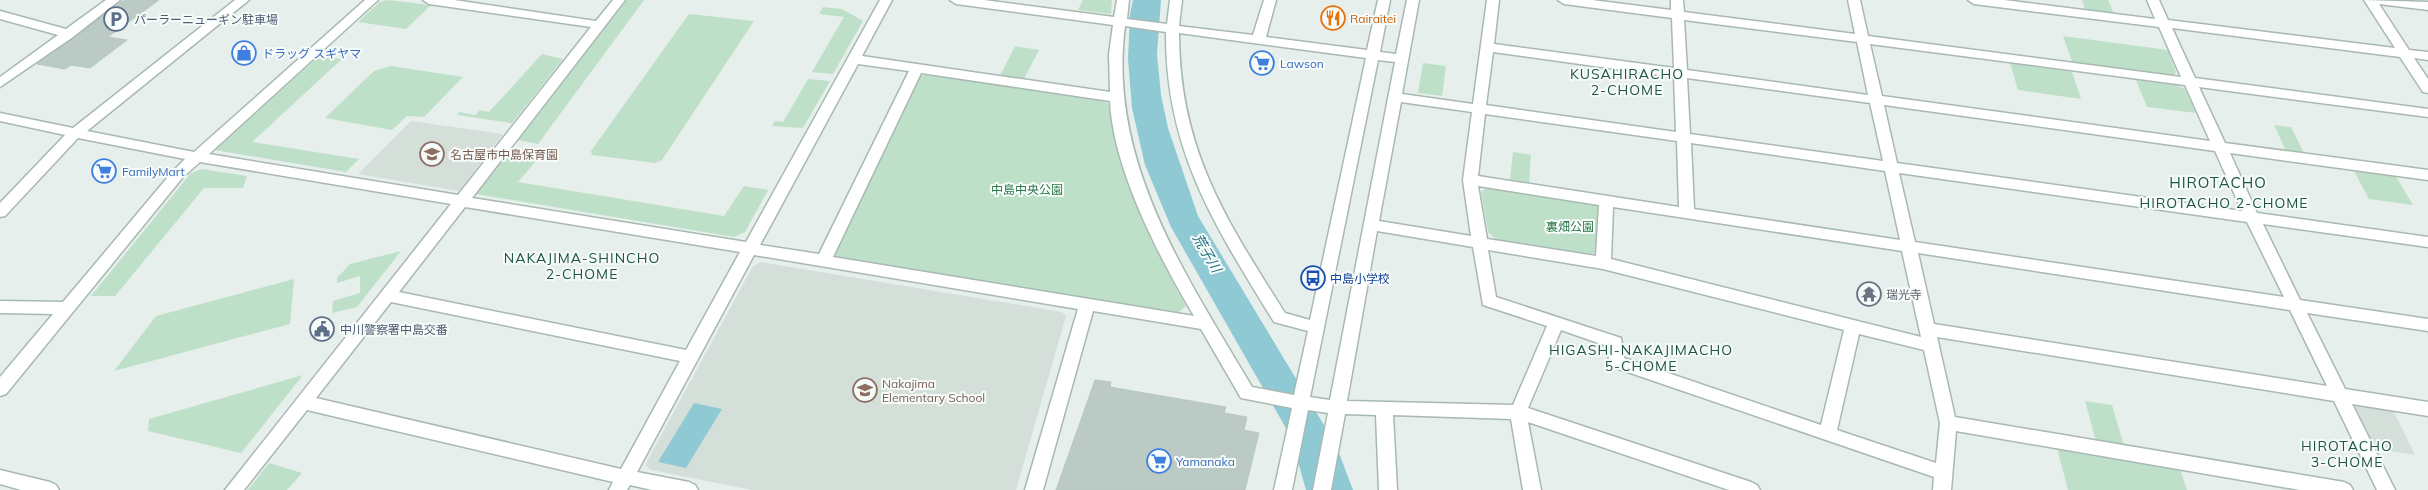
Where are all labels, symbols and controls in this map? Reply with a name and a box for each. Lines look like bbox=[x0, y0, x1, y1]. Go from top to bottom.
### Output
restaurant icon: Rairaitei bbox=[1320, 5, 1346, 31]
parking icon: パーラーニューギン駐車場 bbox=[103, 6, 129, 32]
place label: Rairaitei bbox=[1350, 11, 1396, 26]
place label: パーラーニューギン駐車場 bbox=[134, 12, 278, 27]
shop icon: ドラッグ スギヤマ bbox=[231, 40, 257, 66]
place label: ドラッグ スギヤマ bbox=[262, 46, 361, 61]
supermarket icon: Lawson bbox=[1249, 50, 1275, 76]
place label: Lawson bbox=[1280, 56, 1324, 71]
district label: KUSAHIRACHO 2-CHOME bbox=[1570, 65, 1684, 99]
school or university icon: 名古屋市中島保育園 bbox=[419, 141, 445, 167]
place label: 名古屋市中島保育園 bbox=[450, 147, 558, 162]
supermarket icon: FamilyMart bbox=[91, 158, 117, 184]
place label: FamilyMart bbox=[122, 164, 185, 179]
district label: HIROTACHO bbox=[2169, 173, 2267, 192]
park label: 中島中央公園 bbox=[991, 182, 1063, 197]
district label: HIROTACHO 2-CHOME bbox=[2139, 194, 2309, 212]
park label: 裏畑公園 bbox=[1546, 219, 1594, 234]
water label: 荒子川 bbox=[1189, 230, 1226, 277]
district label: NAKAJIMA-SHINCHO 2-CHOME bbox=[504, 249, 660, 283]
bus stop icon: 中島小学校 bbox=[1300, 265, 1326, 291]
place label: 中島小学校 bbox=[1330, 271, 1390, 286]
temple icon: 瑞光寺 bbox=[1856, 281, 1882, 307]
place label: 瑞光寺 bbox=[1886, 287, 1922, 302]
public building icon: 中川警察署中島交番 bbox=[309, 316, 335, 342]
place label: 中川警察署中島交番 bbox=[340, 322, 448, 337]
district label: HIGASHI-NAKAJIMACHO 5-CHOME bbox=[1549, 341, 1733, 375]
place label: Nakajima Elementary School bbox=[882, 376, 985, 405]
school or university icon: Nakajima Elementary School bbox=[852, 377, 878, 403]
district label: HIROTACHO 3-CHOME bbox=[2301, 437, 2393, 471]
supermarket icon: Yamanaka bbox=[1146, 448, 1172, 474]
place label: Yamanaka bbox=[1175, 454, 1235, 469]

